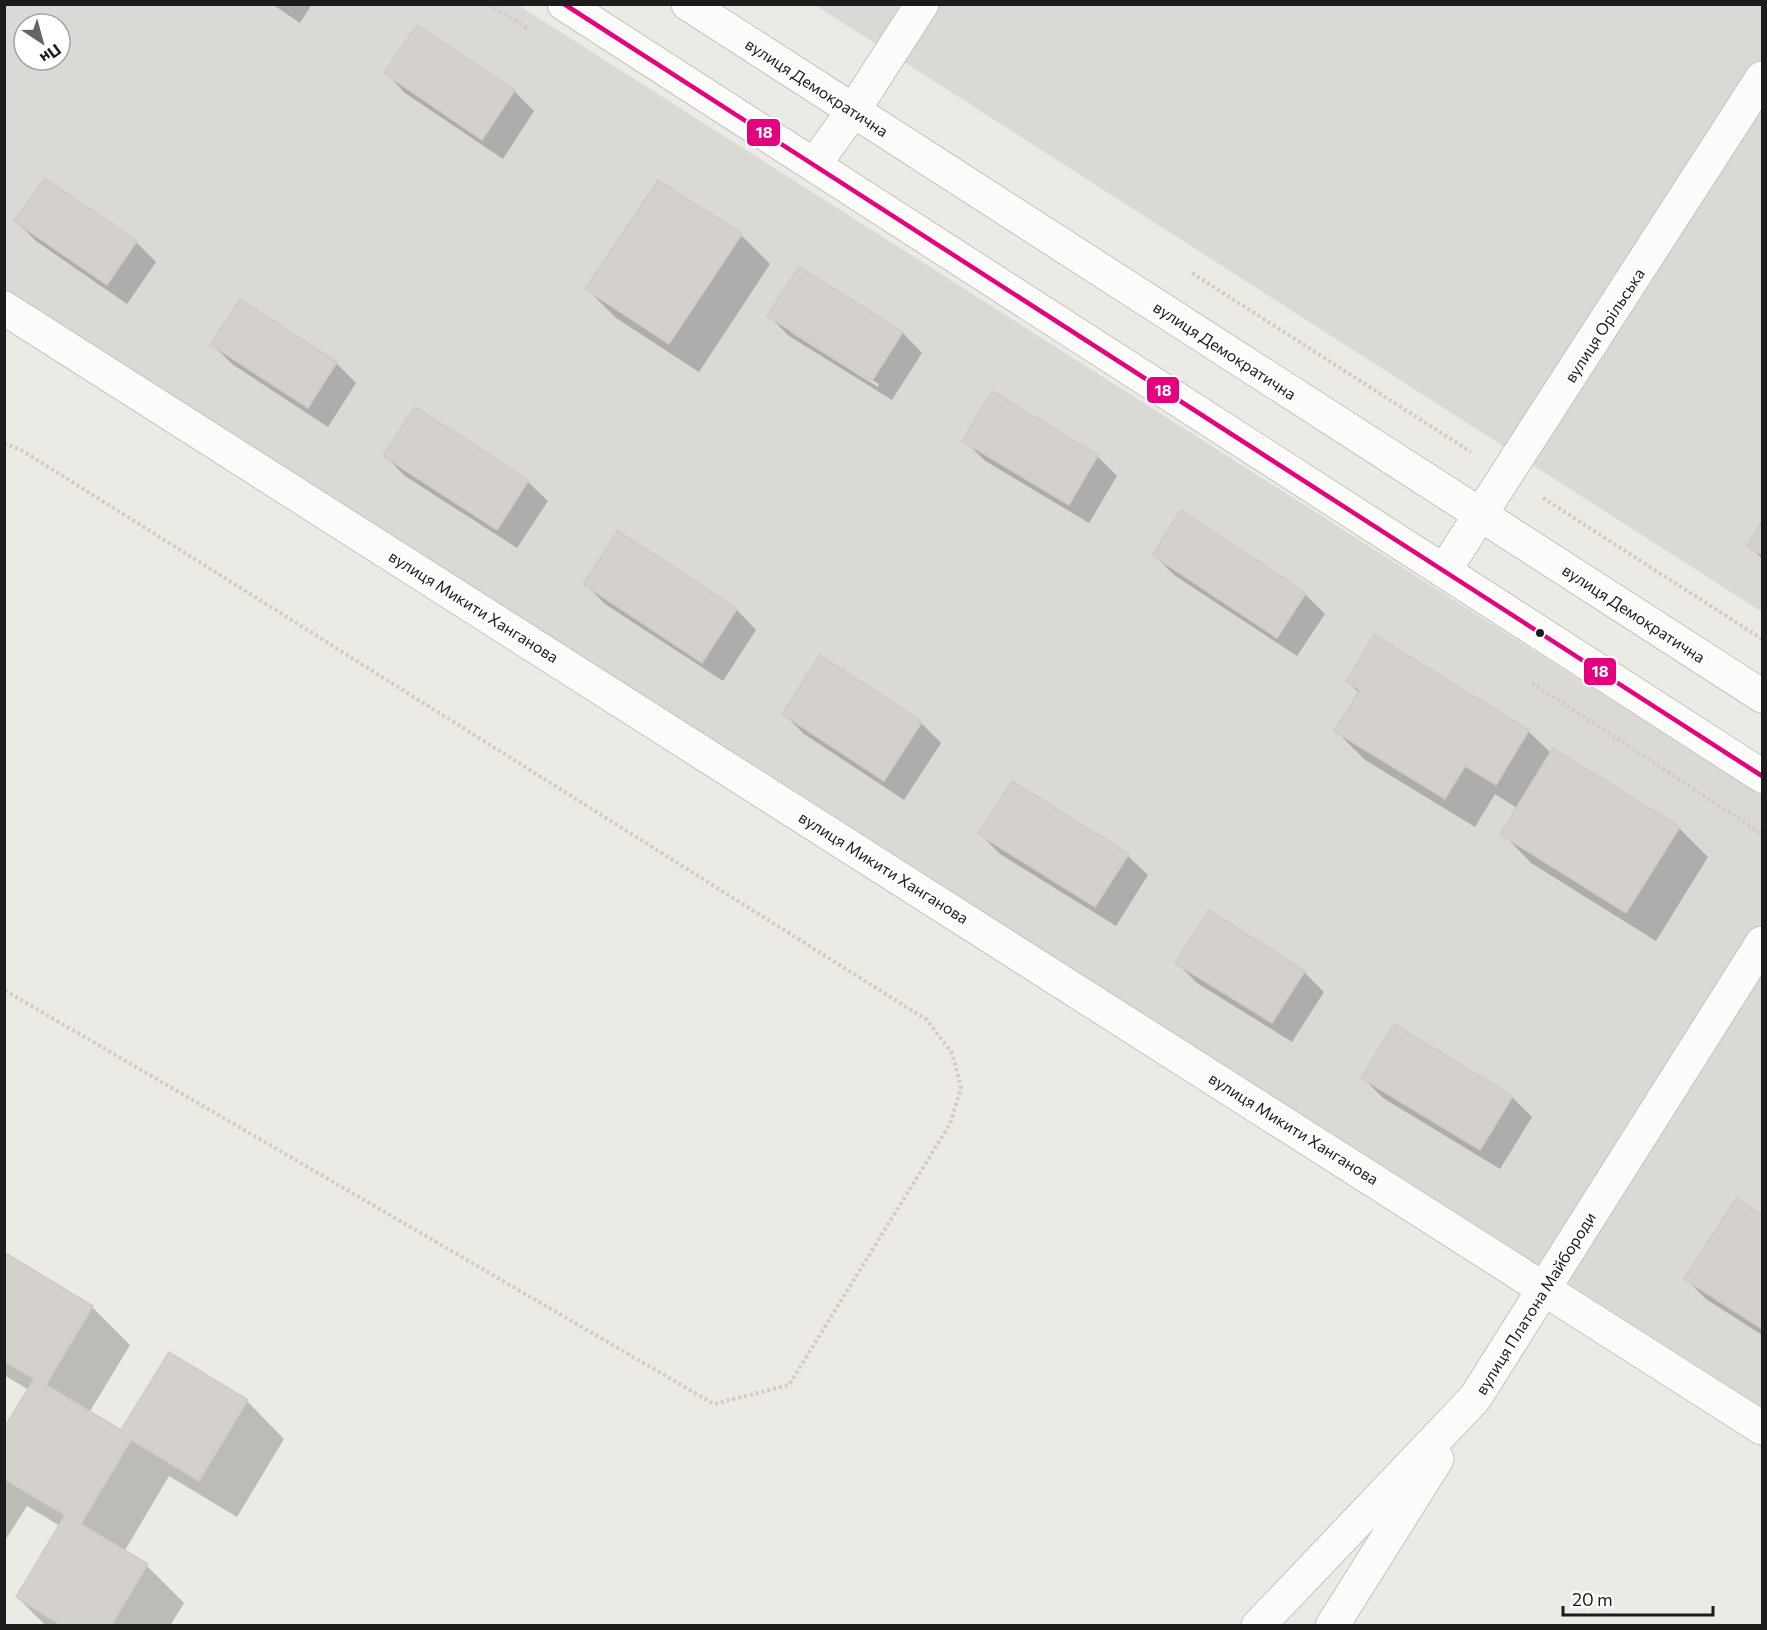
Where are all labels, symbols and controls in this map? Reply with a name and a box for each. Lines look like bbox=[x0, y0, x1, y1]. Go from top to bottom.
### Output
north arrow bbox=[12, 12, 72, 72]
street label: вулиця Демократична bbox=[742, 34, 892, 140]
text: Пн bbox=[37, 41, 65, 68]
line badge: 18 bbox=[746, 118, 781, 147]
text: 18 bbox=[755, 122, 773, 141]
street label: вулиця Орільська bbox=[1560, 264, 1648, 386]
street label: вулиця Демократична bbox=[1150, 297, 1300, 403]
line badge: 18 bbox=[1146, 376, 1180, 404]
text: 18 bbox=[1154, 380, 1172, 399]
street label: вулиця Микити Ханганова bbox=[386, 546, 562, 666]
street label: вулиця Демократична bbox=[1559, 560, 1709, 666]
unlabelled marker bbox=[1534, 627, 1546, 639]
line badge: 18 bbox=[1583, 657, 1617, 686]
text: 18 bbox=[1591, 661, 1609, 680]
street label: вулиця Микити Ханганова bbox=[796, 807, 972, 927]
street label: вулиця Микити Ханганова bbox=[1206, 1068, 1382, 1188]
street label: вулиця Платона Майбороди bbox=[1471, 1208, 1599, 1398]
scale bar bbox=[1563, 1579, 1713, 1617]
text: 20 m bbox=[1572, 1588, 1613, 1610]

